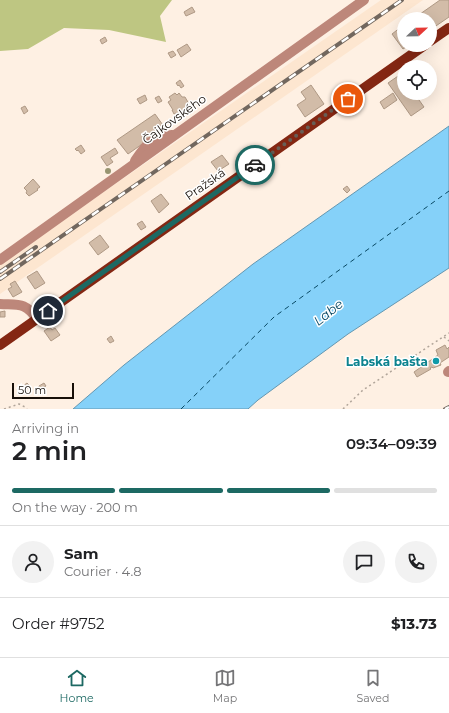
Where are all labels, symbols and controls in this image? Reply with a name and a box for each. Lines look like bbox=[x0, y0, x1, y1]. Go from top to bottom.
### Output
north arrow bbox=[397, 12, 437, 52]
map controls bbox=[397, 12, 437, 100]
button: locate bbox=[397, 60, 437, 100]
pin bbox=[331, 82, 365, 116]
icon: bag bbox=[337, 88, 359, 110]
street label: Čajkovského bbox=[139, 91, 209, 147]
courier bbox=[235, 145, 275, 185]
icon: car bbox=[244, 154, 266, 176]
street label: Pražská bbox=[182, 165, 228, 203]
pin bbox=[31, 294, 65, 328]
water label: Labe bbox=[310, 295, 346, 329]
icon: home bbox=[37, 300, 59, 322]
place label: Labská bašta bbox=[346, 354, 428, 369]
marker: Labská bašta bbox=[431, 356, 441, 366]
scale bar bbox=[12, 381, 74, 400]
text: 50 m bbox=[18, 383, 46, 397]
text: Arriving in bbox=[12, 420, 79, 436]
text: 09:34–09:39 bbox=[346, 434, 437, 453]
text: 2 min bbox=[12, 435, 87, 467]
text: On the way · 200 m bbox=[12, 499, 138, 515]
button: person bbox=[12, 541, 54, 583]
button: chat bbox=[343, 541, 385, 583]
button: phone bbox=[395, 541, 437, 583]
text: Sam bbox=[64, 544, 99, 563]
text: Courier · 4.8 bbox=[64, 563, 142, 579]
text: Order #9752 bbox=[12, 614, 105, 633]
text: $13.73 bbox=[391, 614, 437, 633]
tab: Home bbox=[60, 667, 94, 705]
tab: Map bbox=[213, 667, 237, 705]
tab: Saved bbox=[356, 667, 389, 705]

